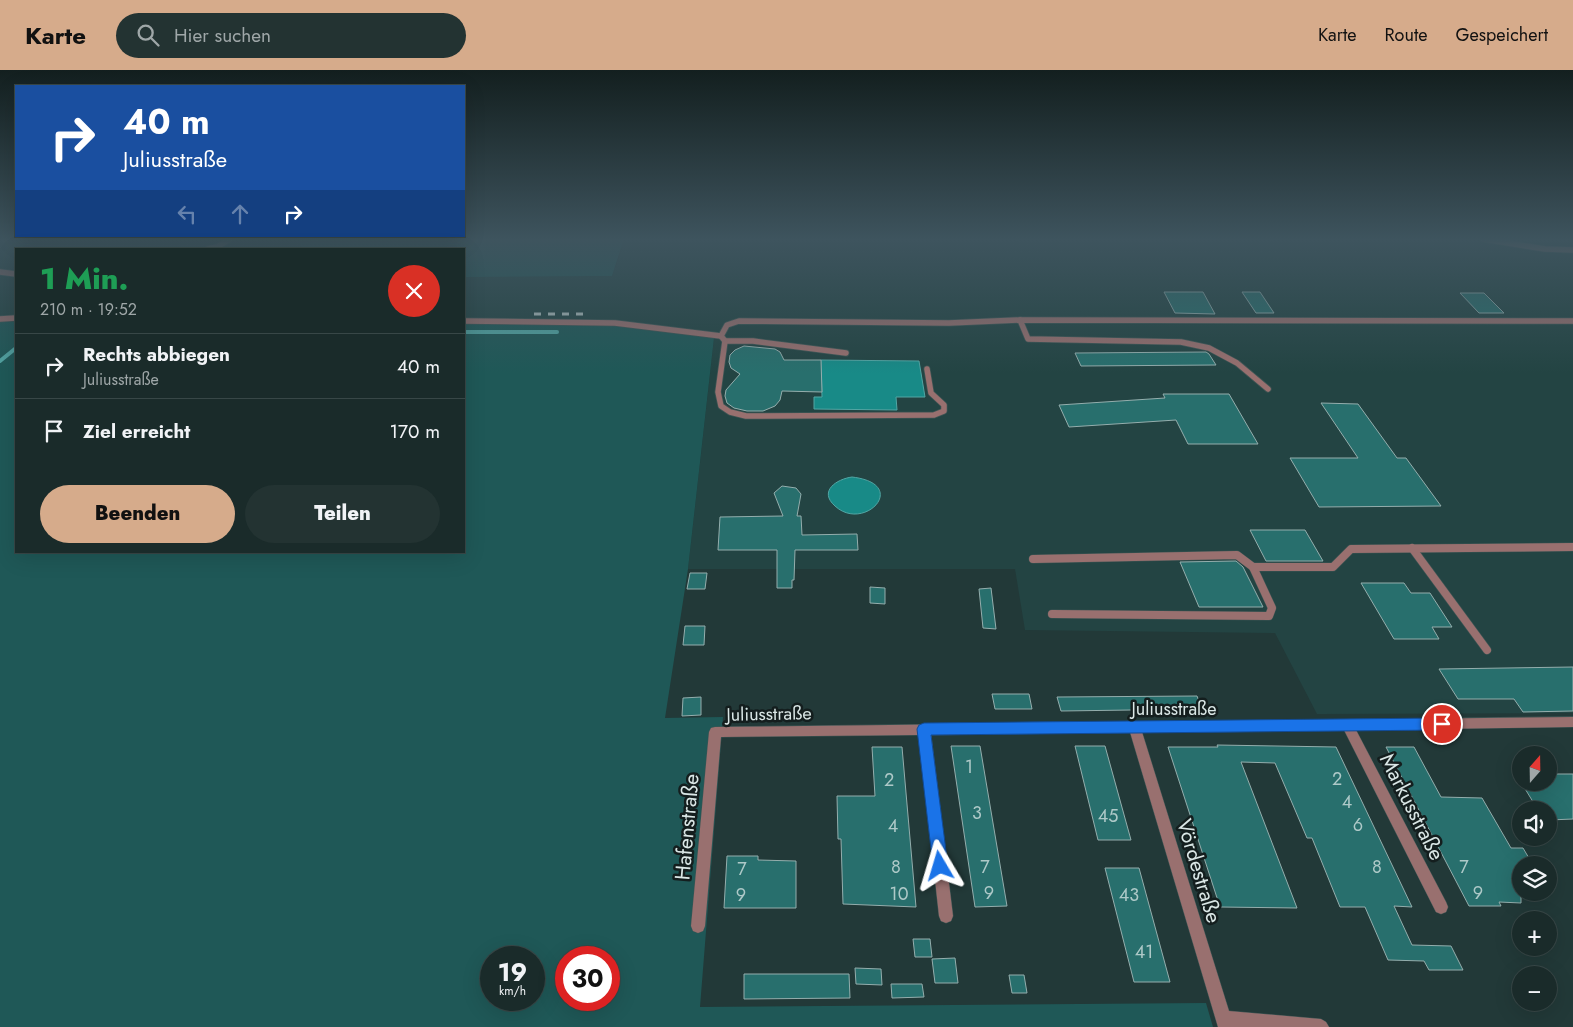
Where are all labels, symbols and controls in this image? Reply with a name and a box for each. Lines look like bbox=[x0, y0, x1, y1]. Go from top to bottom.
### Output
search box bbox=[116, 13, 466, 58]
text: Karte bbox=[25, 18, 86, 53]
icon: search bbox=[134, 21, 162, 49]
text: Hier suchen bbox=[174, 22, 271, 49]
text: Karte bbox=[1318, 22, 1357, 48]
text: Route bbox=[1385, 22, 1427, 48]
text: Gespeichert bbox=[1455, 22, 1548, 48]
text: 40 m bbox=[123, 97, 210, 147]
icon: right bbox=[40, 105, 105, 170]
text: Juliusstraße bbox=[123, 143, 227, 175]
icon: left bbox=[173, 200, 201, 228]
icon: ahead bbox=[226, 200, 254, 228]
icon: right bbox=[279, 200, 307, 228]
text: 1 Min. bbox=[40, 257, 128, 300]
button: close bbox=[388, 265, 440, 317]
text: 210 m · 19:52 bbox=[40, 298, 137, 321]
text: Rechts abbiegen bbox=[83, 341, 230, 368]
icon: right bbox=[40, 352, 68, 380]
text: 40 m bbox=[397, 353, 440, 380]
text: Juliusstraße bbox=[83, 368, 159, 391]
icon: arrive bbox=[40, 417, 68, 445]
text: Ziel erreicht bbox=[83, 418, 190, 445]
text: 170 m bbox=[390, 418, 440, 445]
button: Beenden bbox=[40, 485, 235, 543]
button: Teilen bbox=[245, 485, 440, 543]
street label: Juliusstraße bbox=[1129, 696, 1217, 722]
street label: Juliusstraße bbox=[724, 700, 812, 728]
pin bbox=[1421, 703, 1463, 745]
icon: arrive bbox=[1428, 710, 1456, 738]
north arrow bbox=[1512, 746, 1558, 791]
map controls bbox=[1512, 746, 1557, 1011]
street label: Markusstraße bbox=[1372, 748, 1452, 866]
house number: 1 bbox=[965, 754, 973, 780]
house number: 2 bbox=[1332, 766, 1342, 792]
house number: 2 bbox=[884, 767, 894, 793]
street label: Hafenstraße bbox=[667, 772, 707, 881]
house number: 4 bbox=[1342, 789, 1352, 815]
house number: 3 bbox=[972, 800, 982, 826]
button: sound bbox=[1512, 801, 1557, 846]
house number: 45 bbox=[1098, 803, 1118, 829]
house number: 6 bbox=[1353, 812, 1363, 838]
house number: 4 bbox=[888, 813, 898, 839]
street label: Vördestraße bbox=[1169, 815, 1229, 927]
position arrow bbox=[913, 839, 965, 891]
house number: 8 bbox=[891, 854, 901, 880]
house number: 7 bbox=[980, 854, 990, 880]
house number: 8 bbox=[1372, 854, 1382, 880]
house number: 7 bbox=[1459, 854, 1469, 880]
house number: 7 bbox=[737, 856, 747, 882]
button: layers bbox=[1512, 856, 1557, 901]
house number: 9 bbox=[984, 880, 994, 906]
house number: 9 bbox=[1473, 880, 1483, 906]
house number: 10 bbox=[890, 881, 909, 907]
house number: 9 bbox=[736, 882, 746, 908]
house number: 43 bbox=[1119, 882, 1139, 908]
button: + bbox=[1512, 911, 1557, 956]
house number: 41 bbox=[1135, 939, 1153, 965]
speed limit sign: 30 bbox=[555, 946, 620, 1011]
text: 19 bbox=[498, 954, 527, 990]
button: − bbox=[1512, 966, 1557, 1011]
text: km/h bbox=[499, 982, 526, 1000]

